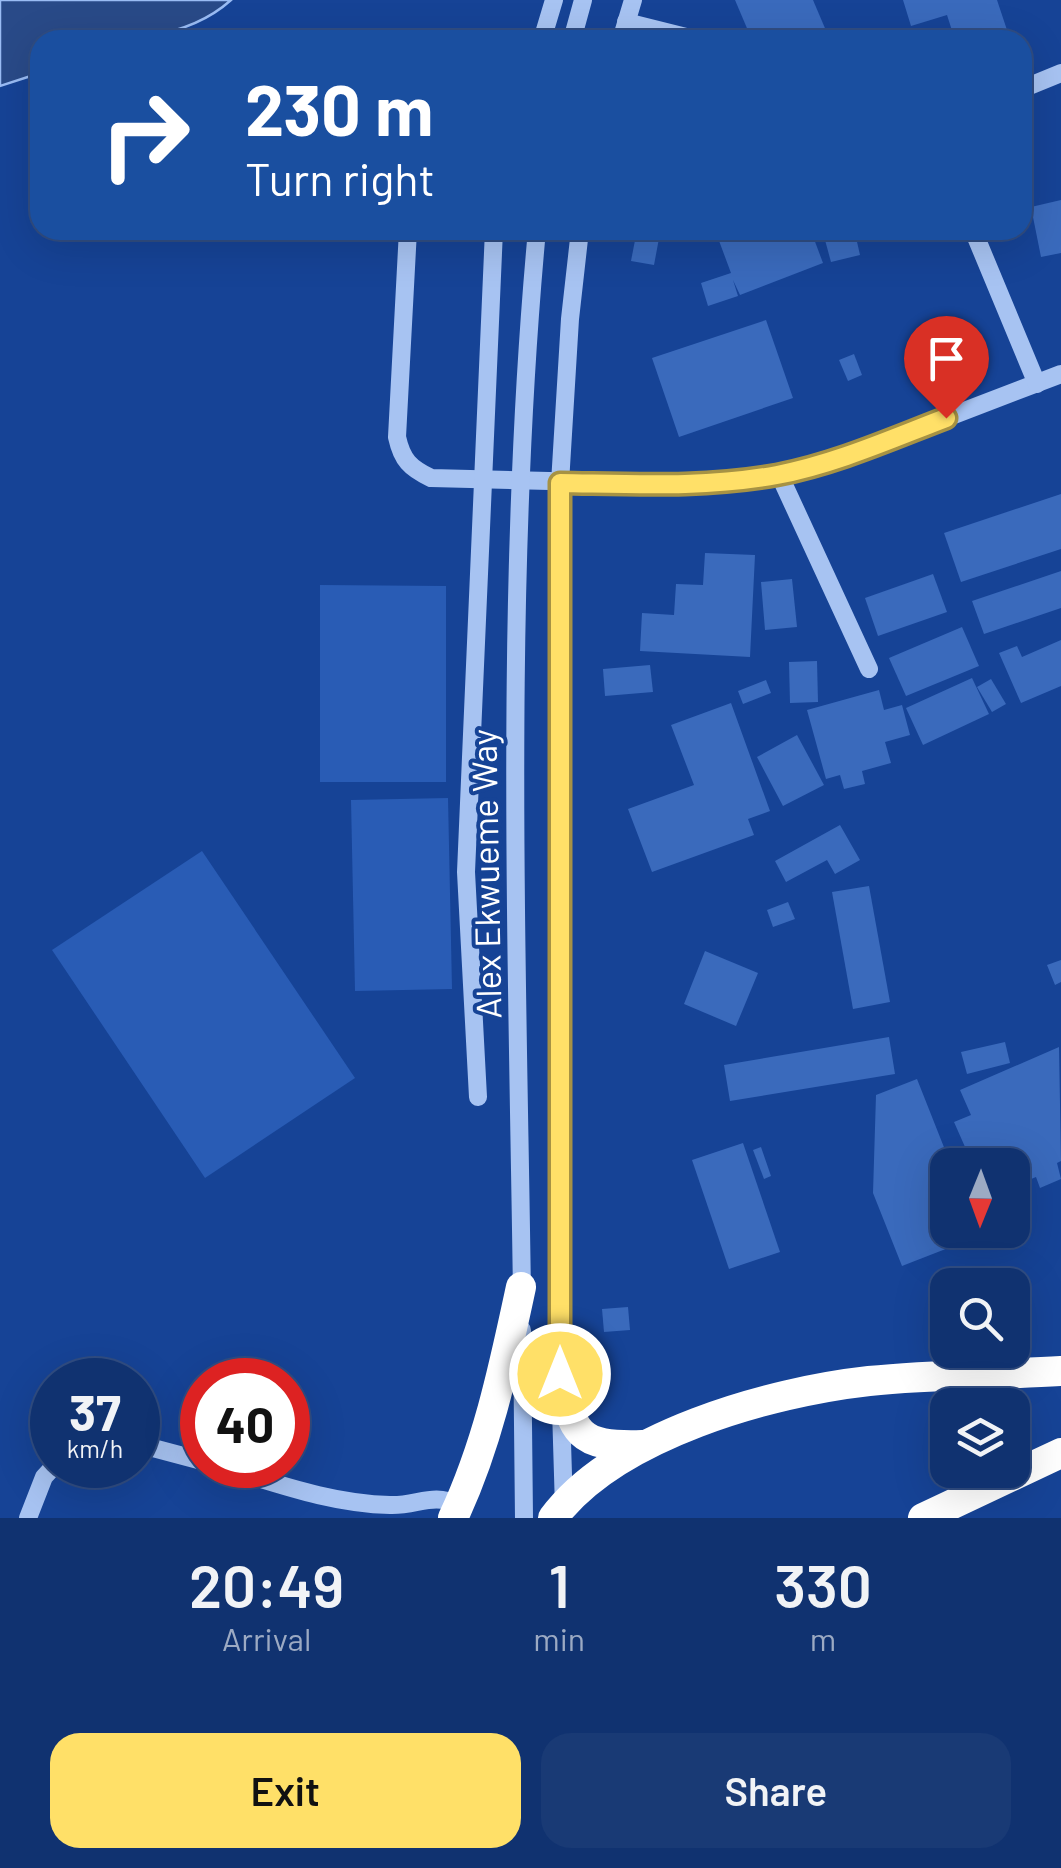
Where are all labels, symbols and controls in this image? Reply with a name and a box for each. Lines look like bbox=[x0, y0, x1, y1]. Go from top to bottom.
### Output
text: 230 m bbox=[245, 66, 433, 150]
icon: right bbox=[80, 70, 210, 200]
text: Turn right bbox=[245, 151, 435, 205]
pin bbox=[904, 316, 989, 419]
icon: arrive bbox=[919, 331, 974, 386]
street label: Alex Ekwueme Way bbox=[461, 729, 509, 1019]
north arrow bbox=[930, 1148, 1030, 1248]
map controls bbox=[930, 1148, 1030, 1488]
button: search bbox=[930, 1268, 1030, 1368]
position arrow bbox=[508, 1322, 612, 1426]
speed limit sign: 40 bbox=[180, 1358, 310, 1488]
text: 37 bbox=[69, 1381, 121, 1441]
button: layers bbox=[930, 1388, 1030, 1488]
text: km/h bbox=[67, 1433, 123, 1463]
text: 20:49 bbox=[189, 1548, 344, 1620]
text: 1 bbox=[549, 1548, 570, 1620]
text: 330 bbox=[774, 1548, 872, 1620]
text: Arrival bbox=[222, 1619, 311, 1657]
text: min bbox=[533, 1619, 585, 1657]
text: m bbox=[810, 1619, 836, 1657]
button: Exit bbox=[50, 1733, 521, 1848]
button: Share bbox=[541, 1733, 1011, 1848]

